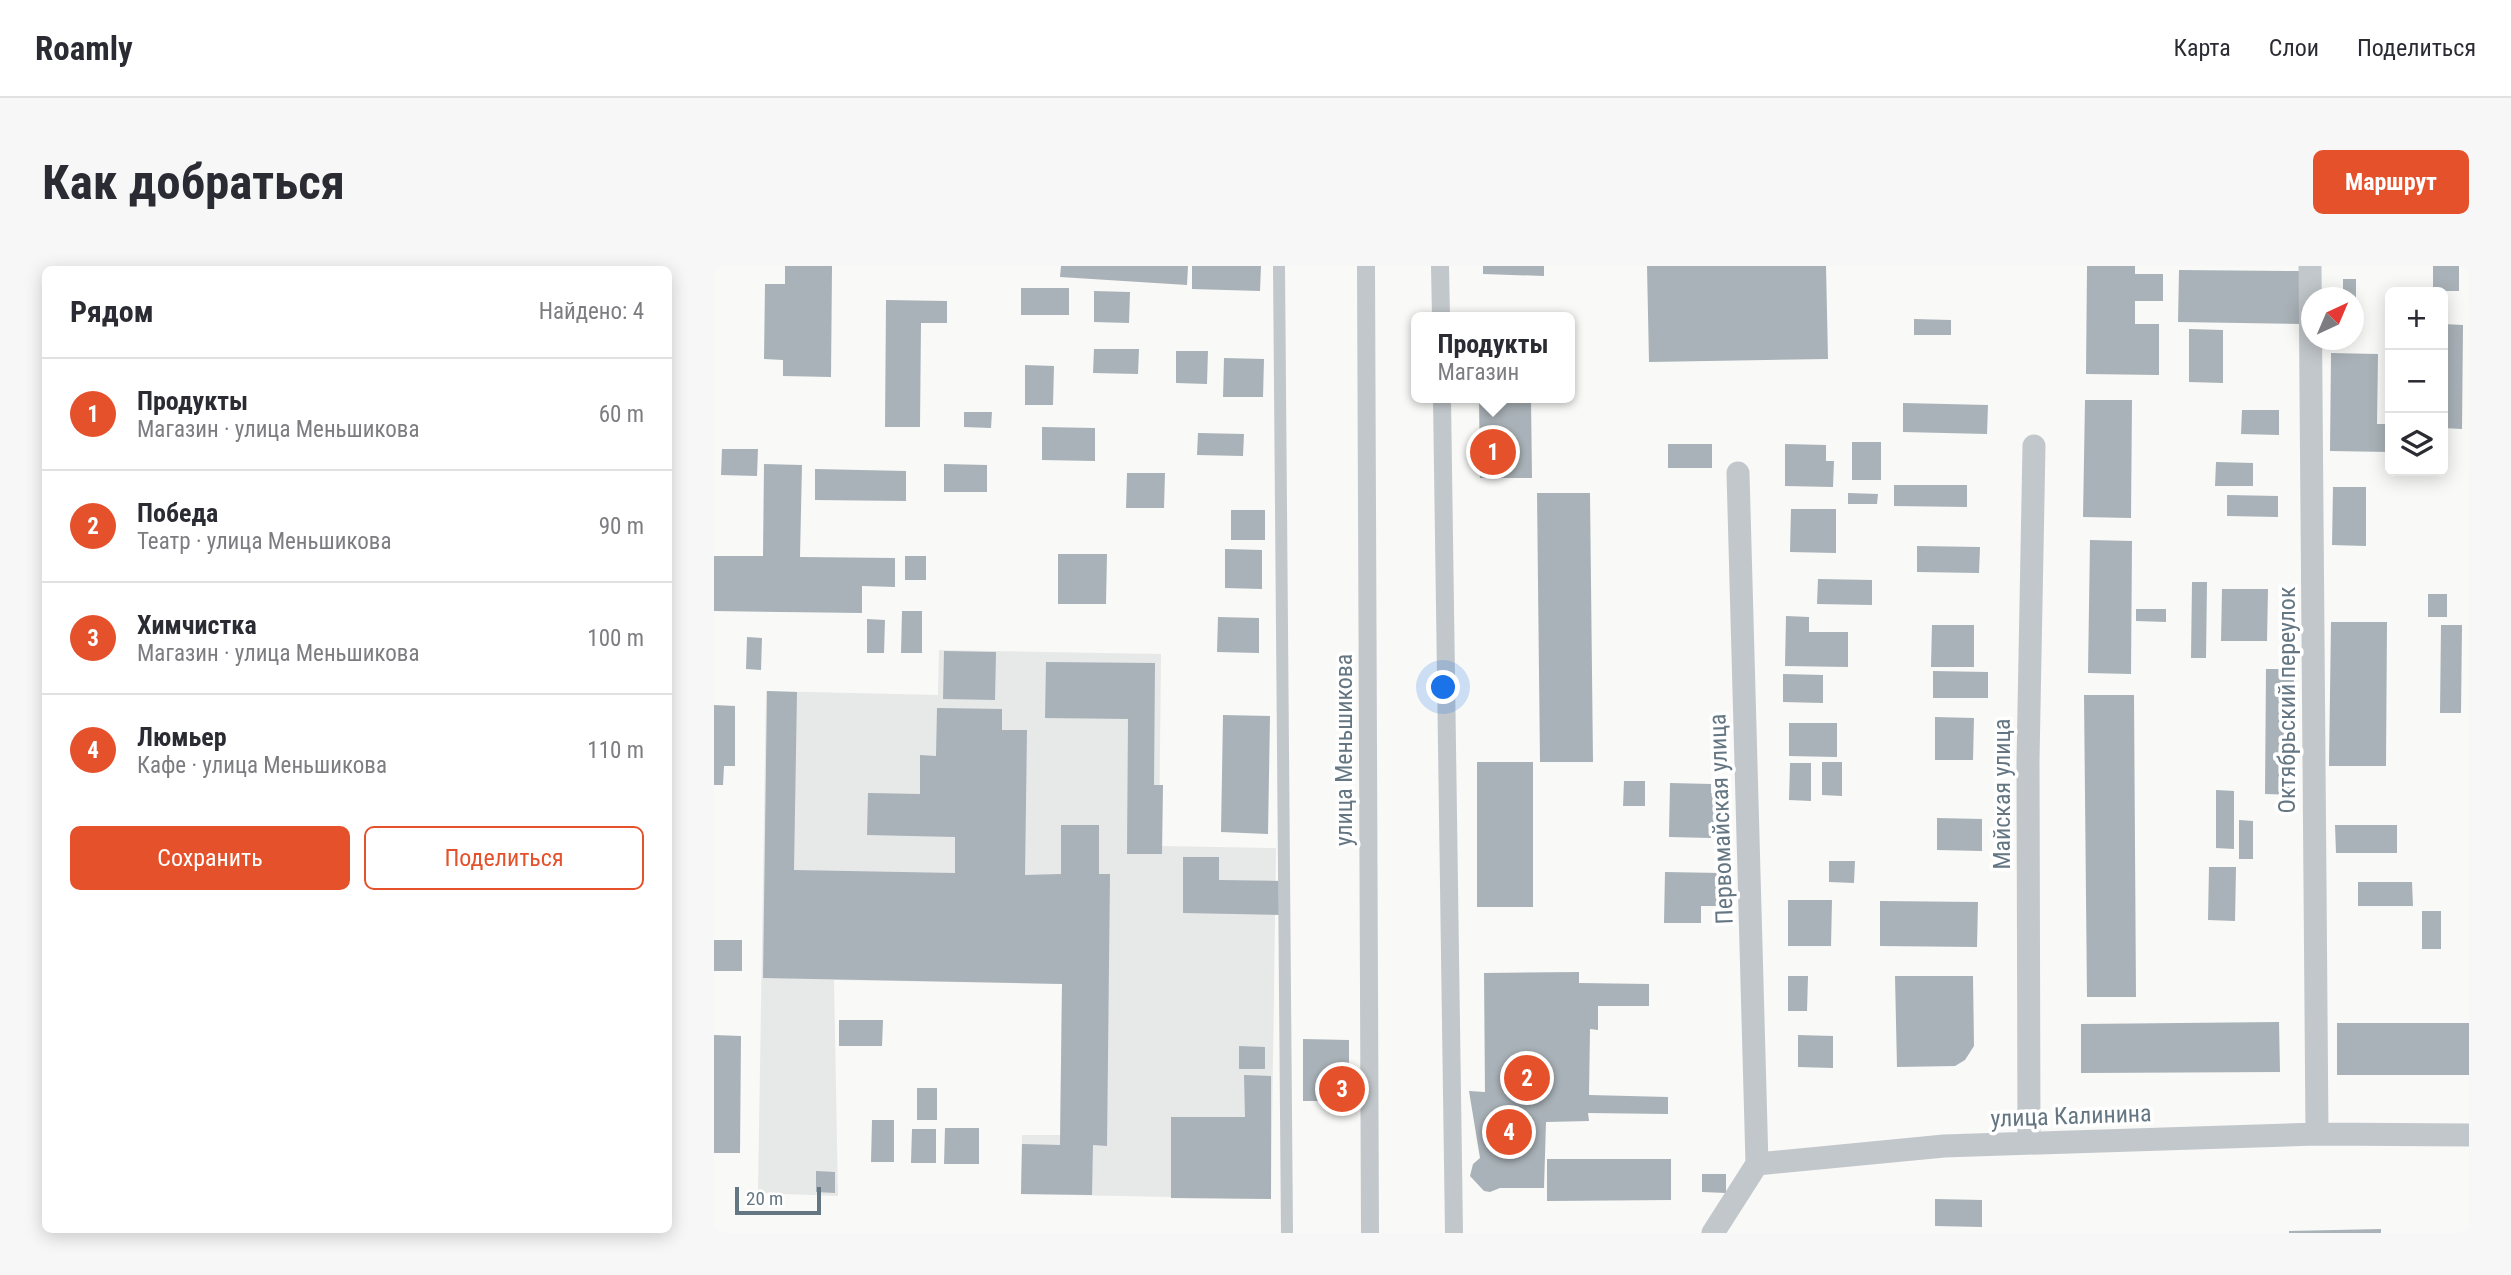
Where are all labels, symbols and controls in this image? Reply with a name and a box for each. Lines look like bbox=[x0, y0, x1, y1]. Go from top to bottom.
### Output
text: Roamly bbox=[35, 29, 133, 68]
text: Карта bbox=[2173, 34, 2231, 62]
text: Слои bbox=[2269, 34, 2319, 62]
text: Поделиться bbox=[2357, 34, 2476, 62]
button: Маршрут bbox=[2313, 150, 2469, 214]
text: Как добраться bbox=[42, 154, 345, 211]
north arrow bbox=[2301, 287, 2364, 350]
map controls bbox=[2385, 287, 2448, 476]
button: + bbox=[2385, 287, 2448, 350]
text: Рядом bbox=[70, 294, 154, 329]
text: Найдено: 4 bbox=[539, 298, 644, 325]
popup bbox=[1411, 312, 1575, 403]
text: Продукты bbox=[1437, 329, 1549, 359]
button: − bbox=[2385, 350, 2448, 413]
text: Магазин bbox=[1437, 359, 1519, 386]
text: Продукты bbox=[137, 386, 248, 416]
text: 1 bbox=[87, 401, 99, 428]
text: 60 m bbox=[599, 401, 644, 428]
button: layers bbox=[2385, 413, 2448, 476]
text: Магазин · улица Меньшикова bbox=[137, 416, 419, 443]
pin: 1 bbox=[1470, 426, 1516, 478]
text: Победа bbox=[137, 498, 218, 528]
text: 2 bbox=[87, 513, 99, 540]
text: 90 m bbox=[599, 513, 644, 540]
text: Театр · улица Меньшикова bbox=[137, 528, 391, 555]
street label: Октябрьский переулок bbox=[2273, 586, 2301, 813]
text: Химчистка bbox=[137, 610, 257, 640]
text: 3 bbox=[87, 625, 99, 652]
text: 100 m bbox=[587, 625, 644, 652]
text: Магазин · улица Меньшикова bbox=[137, 640, 419, 667]
street label: улица Меньшикова bbox=[1330, 654, 1358, 846]
your location bbox=[1426, 670, 1460, 704]
street label: Первомайская улица bbox=[1703, 713, 1739, 925]
street label: Майская улица bbox=[1988, 718, 2016, 870]
text: Люмьер bbox=[137, 722, 227, 752]
text: 4 bbox=[87, 737, 99, 764]
text: 110 m bbox=[587, 737, 644, 764]
text: Кафе · улица Меньшикова bbox=[137, 752, 387, 779]
button: Сохранить bbox=[70, 826, 350, 890]
button: Поделиться bbox=[364, 826, 644, 890]
pin: 2 bbox=[1504, 1052, 1550, 1104]
pin: 3 bbox=[1319, 1063, 1365, 1115]
street label: улица Калинина bbox=[1990, 1099, 2152, 1133]
pin: 4 bbox=[1486, 1106, 1532, 1158]
scale bar bbox=[735, 1184, 821, 1216]
text: 20 m bbox=[746, 1187, 783, 1210]

